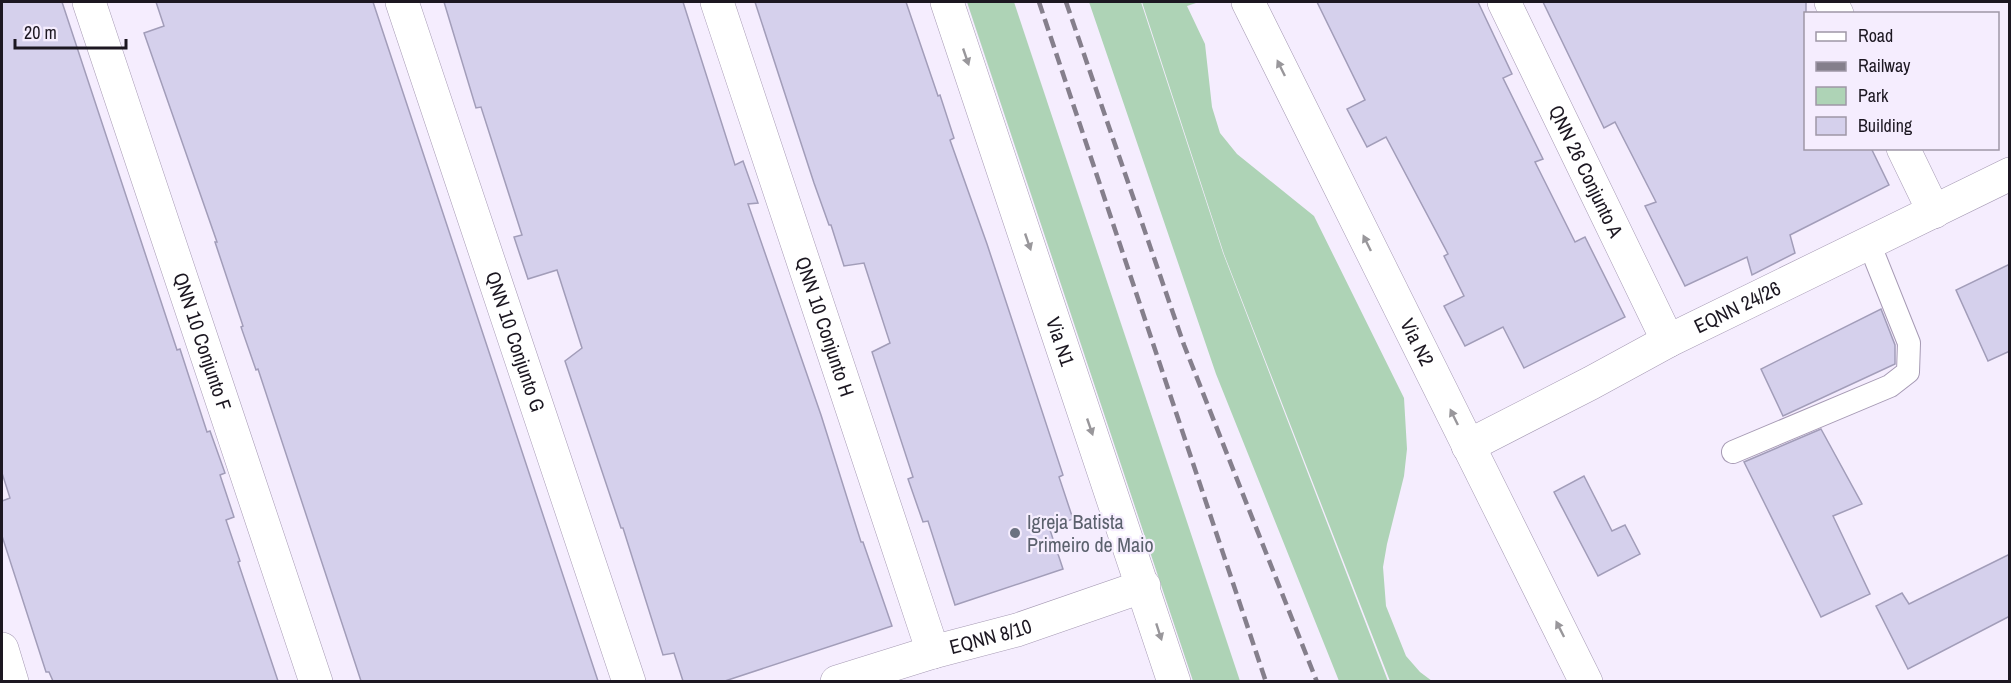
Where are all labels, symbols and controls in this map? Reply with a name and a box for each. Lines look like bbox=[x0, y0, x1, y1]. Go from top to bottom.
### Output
scale bar bbox=[15, 12, 126, 50]
legend bbox=[1804, 12, 1999, 150]
text: 20 m bbox=[24, 20, 57, 45]
text: Road bbox=[1858, 23, 1893, 48]
one-way arrow bbox=[962, 48, 971, 66]
text: Railway bbox=[1858, 53, 1911, 78]
one-way arrow bbox=[1276, 59, 1285, 76]
text: Park bbox=[1858, 83, 1889, 108]
street label: QNN 26 Conjunto A bbox=[1543, 100, 1630, 242]
text: Building bbox=[1858, 113, 1913, 138]
one-way arrow bbox=[1024, 233, 1033, 251]
one-way arrow bbox=[1363, 234, 1372, 251]
street label: QNN 10 Conjunto H bbox=[790, 253, 861, 400]
street label: QNN 10 Conjunto G bbox=[480, 268, 552, 415]
street label: QNN 10 Conjunto F bbox=[167, 269, 238, 414]
street label: EQNN 24/26 bbox=[1689, 274, 1785, 339]
street label: Via N1 bbox=[1040, 313, 1082, 369]
street label: Via N2 bbox=[1394, 314, 1441, 370]
one-way arrow bbox=[1449, 409, 1458, 426]
one-way arrow bbox=[1086, 418, 1096, 436]
place label: Igreja Batista Primeiro de Maio bbox=[1027, 508, 1154, 558]
marker: Igreja Batista Primeiro de Maio bbox=[1008, 526, 1022, 540]
street label: EQNN 8/10 bbox=[946, 612, 1035, 660]
one-way arrow bbox=[1555, 621, 1565, 638]
one-way arrow bbox=[1154, 623, 1164, 641]

